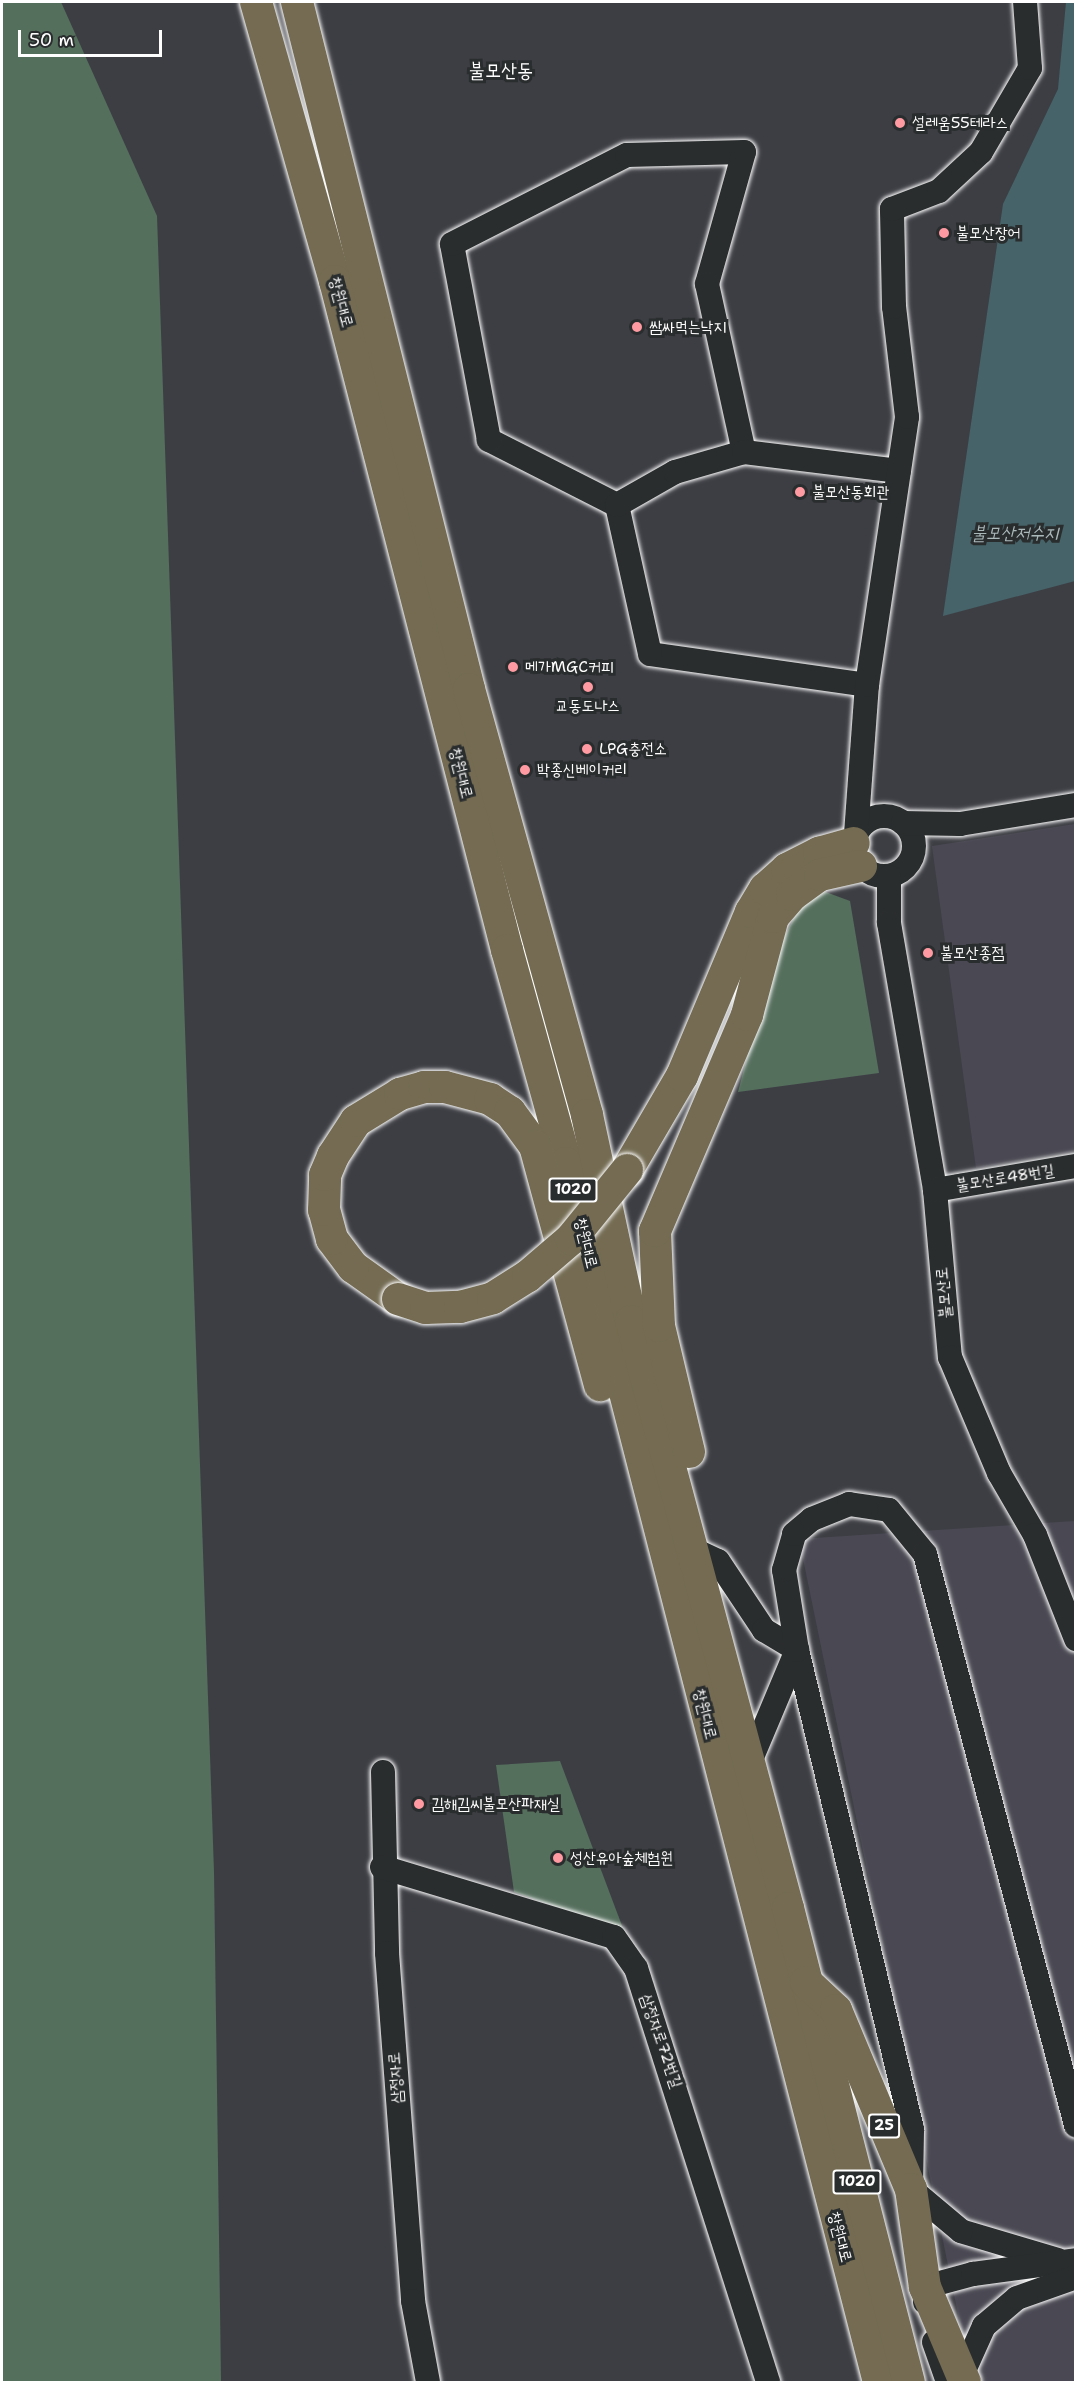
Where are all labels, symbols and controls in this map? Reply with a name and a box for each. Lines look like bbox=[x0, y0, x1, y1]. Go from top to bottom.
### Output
scale bar bbox=[21, 18, 165, 56]
text: 50 m bbox=[29, 28, 74, 52]
district label: 불모산동 bbox=[469, 58, 533, 82]
place label: 설레움55테라스 bbox=[912, 113, 1008, 133]
marker: 설레움55테라스 bbox=[893, 116, 907, 130]
place label: 불모산장어 bbox=[956, 223, 1020, 243]
marker: 불모산장어 bbox=[937, 226, 951, 240]
street label: 창원대로 bbox=[325, 275, 357, 329]
place label: 쌈싸먹는낙지 bbox=[649, 317, 726, 337]
marker: 쌈싸먹는낙지 bbox=[630, 320, 644, 334]
place label: 불모산동회관 bbox=[812, 482, 889, 502]
marker: 불모산동회관 bbox=[793, 485, 807, 499]
water label: 불모산저수지 bbox=[972, 522, 1058, 544]
place label: 메가MGC커피 bbox=[525, 657, 614, 677]
marker: 메가MGC커피 bbox=[506, 660, 520, 674]
marker: 교동도나스 bbox=[581, 680, 595, 694]
place label: 교동도나스 bbox=[556, 696, 620, 716]
place label: LPG충전소 bbox=[599, 739, 667, 759]
marker: LPG충전소 bbox=[580, 742, 594, 756]
street label: 창원대로 bbox=[445, 746, 477, 800]
place label: 박종신베이커리 bbox=[537, 760, 627, 780]
marker: 박종신베이커리 bbox=[518, 763, 532, 777]
place label: 불모산종점 bbox=[940, 943, 1004, 963]
marker: 불모산종점 bbox=[921, 946, 935, 960]
street label: 불모산로48번길 bbox=[954, 1161, 1056, 1195]
road number: 1020 bbox=[548, 1178, 598, 1202]
street label: 창원대로 bbox=[570, 1216, 602, 1270]
street label: 불모산로 bbox=[932, 1267, 956, 1319]
street label: 창원대로 bbox=[689, 1687, 721, 1741]
place label: 김해김씨불모산파재실 bbox=[431, 1794, 560, 1814]
marker: 김해김씨불모산파재실 bbox=[412, 1797, 426, 1811]
place label: 성산유아숲체험원 bbox=[570, 1848, 673, 1868]
marker: 성산유아숲체험원 bbox=[551, 1851, 565, 1865]
street label: 삼정자로72번길 bbox=[636, 1991, 686, 2091]
street label: 삼정자로 bbox=[385, 2052, 407, 2104]
road number: 25 bbox=[868, 2114, 900, 2138]
road number: 1020 bbox=[832, 2170, 882, 2194]
street label: 창원대로 bbox=[824, 2210, 856, 2264]

